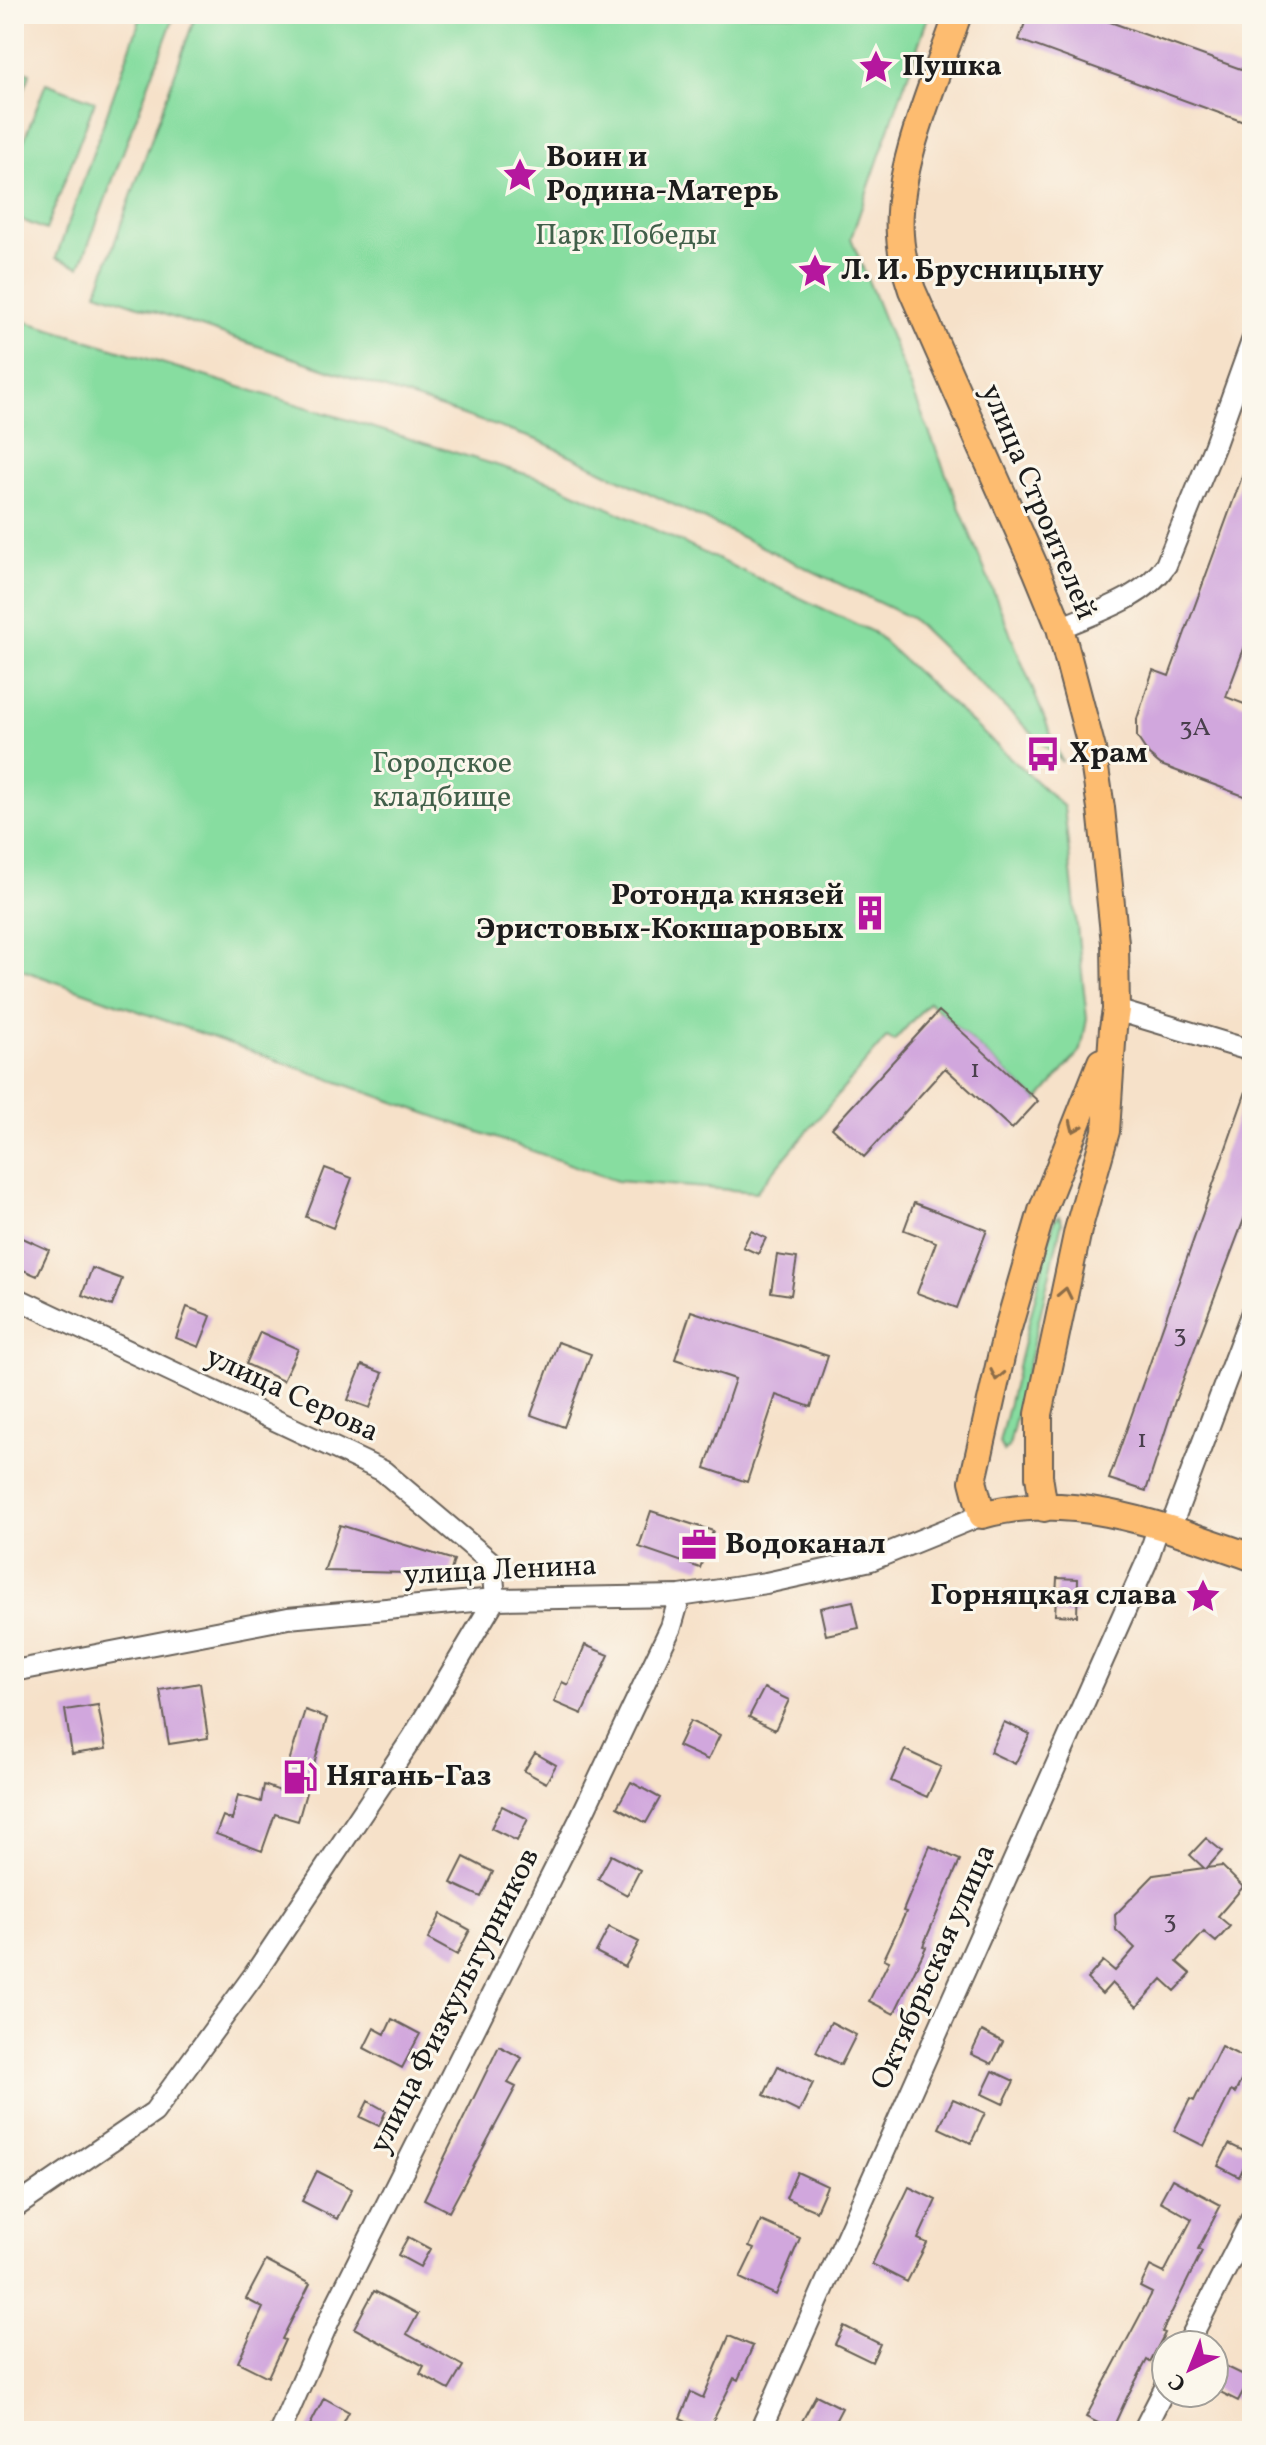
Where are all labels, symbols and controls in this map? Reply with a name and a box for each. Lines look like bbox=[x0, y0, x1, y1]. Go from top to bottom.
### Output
place label: Пушка bbox=[902, 46, 1002, 88]
place icon: Пушка bbox=[857, 48, 895, 86]
place label: Воин и Родина-Матерь bbox=[546, 137, 779, 213]
place icon: Воин и Родина-Матерь bbox=[501, 156, 539, 194]
park label: Парк Победы bbox=[535, 215, 717, 257]
place label: Л. И. Брусницыну bbox=[841, 250, 1104, 292]
place icon: Л. И. Брусницыну bbox=[796, 252, 834, 290]
street label: улица Строителей bbox=[969, 378, 1107, 626]
house number: 3А bbox=[1179, 710, 1211, 746]
place label: Храм bbox=[1069, 733, 1148, 775]
bus stop icon: Храм bbox=[1024, 735, 1062, 773]
park label: Городское кладбище bbox=[372, 743, 512, 819]
place label: Ротонда князей Эристовых-Кокшаровых bbox=[476, 875, 844, 951]
building icon: Ротонда князей Эристовых-Кокшаровых bbox=[851, 894, 889, 932]
house number: 1 bbox=[970, 1052, 980, 1088]
one-way arrow bbox=[1069, 1119, 1085, 1134]
one-way arrow bbox=[1056, 1287, 1073, 1300]
house number: 3 bbox=[1173, 1317, 1187, 1353]
street label: улица Серова bbox=[199, 1337, 385, 1453]
one-way arrow bbox=[989, 1368, 1006, 1381]
house number: 1 bbox=[1137, 1422, 1147, 1458]
place label: Водоканал bbox=[725, 1524, 886, 1566]
office icon: Водоканал bbox=[680, 1526, 718, 1564]
street label: улица Ленина bbox=[402, 1545, 598, 1597]
place label: Горняцкая слава bbox=[930, 1575, 1177, 1617]
place icon: Горняцкая слава bbox=[1184, 1577, 1222, 1615]
place label: Нягань-Газ bbox=[326, 1756, 491, 1798]
fuel station icon: Нягань-Газ bbox=[281, 1758, 319, 1796]
street label: Октябрьская улица bbox=[861, 1838, 1007, 2096]
street label: улица Физкультурников bbox=[360, 1841, 550, 2161]
house number: 3 bbox=[1163, 1903, 1177, 1939]
north arrow bbox=[1150, 2329, 1230, 2409]
text: С bbox=[1162, 2366, 1194, 2398]

